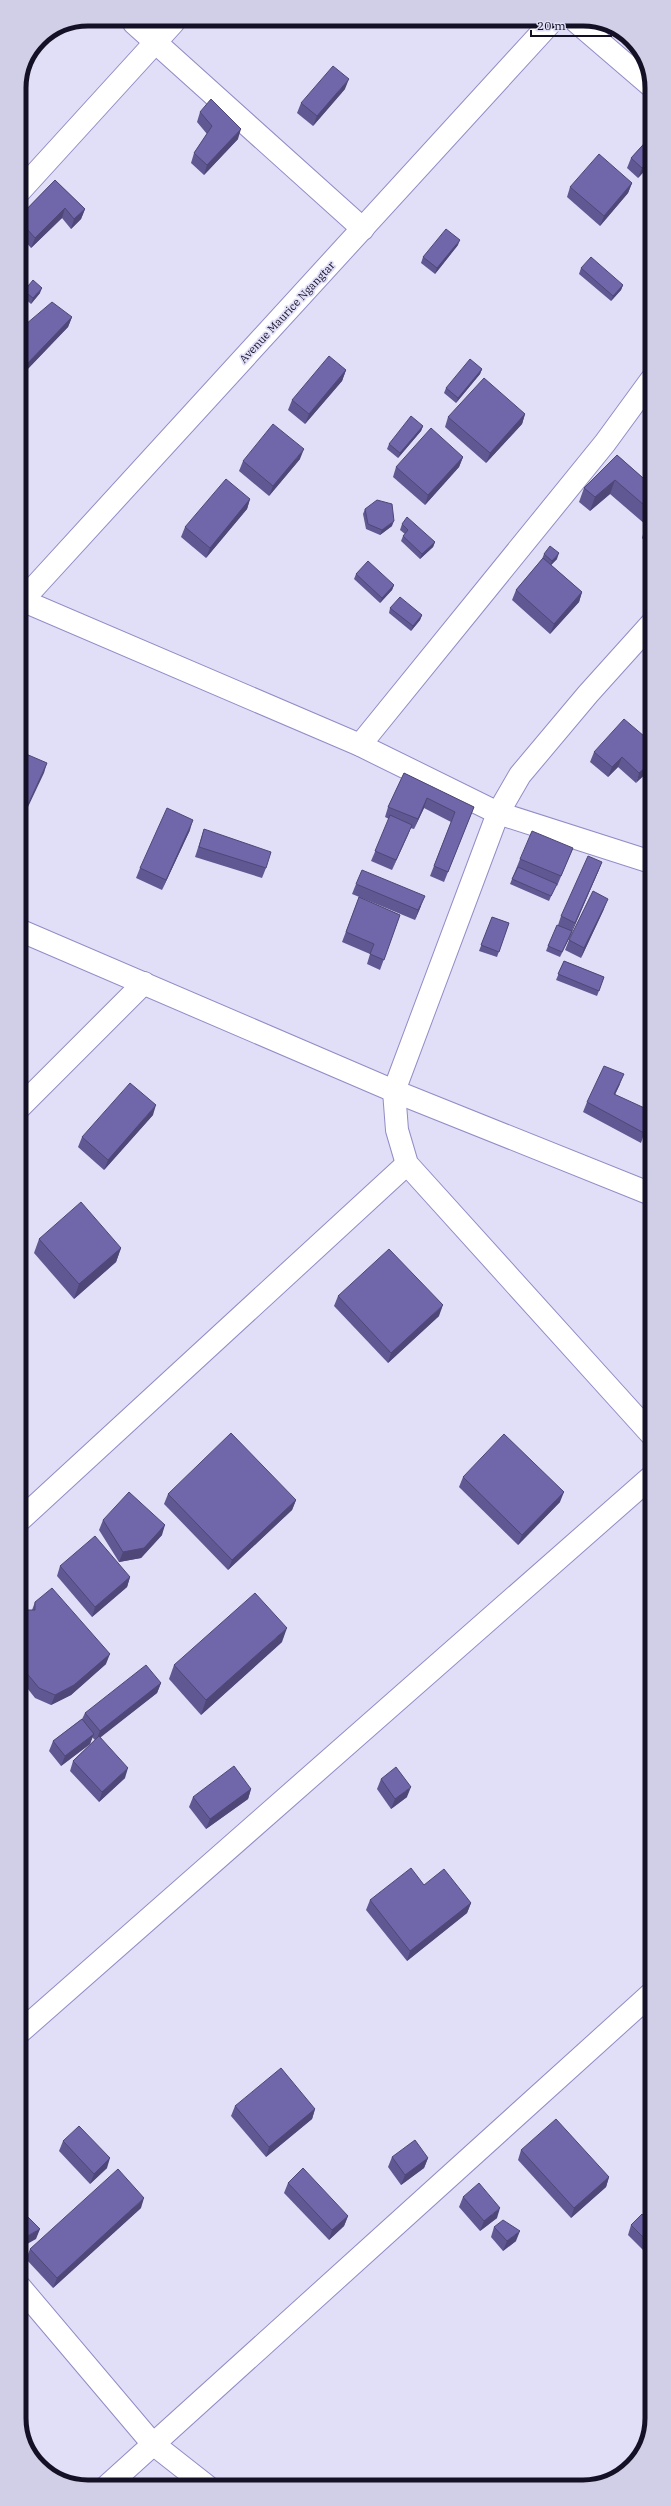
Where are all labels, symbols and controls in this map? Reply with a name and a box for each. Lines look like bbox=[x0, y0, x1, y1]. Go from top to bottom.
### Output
scale bar bbox=[531, 12, 611, 38]
text: 20 m bbox=[537, 18, 566, 33]
street label: Avenue Maurice Ngangtar bbox=[236, 258, 338, 366]

